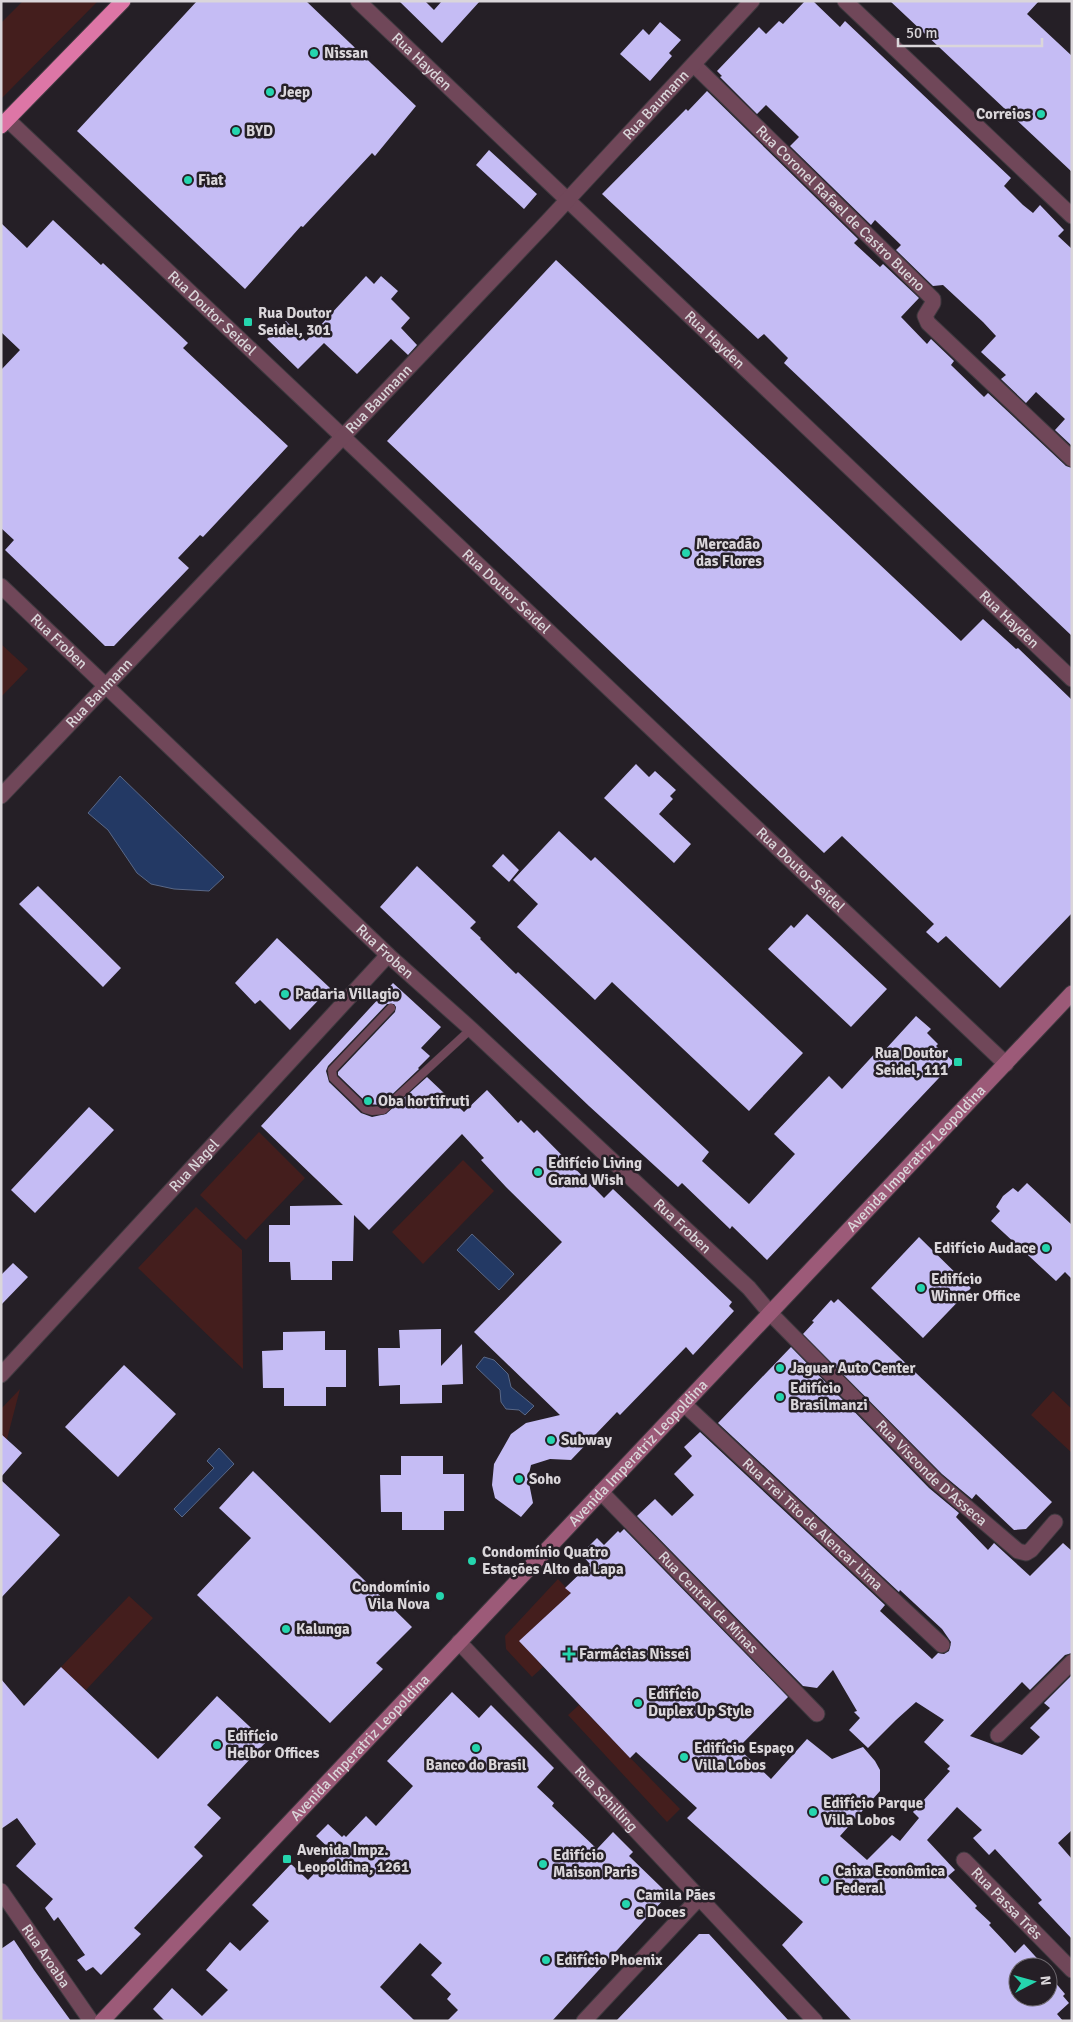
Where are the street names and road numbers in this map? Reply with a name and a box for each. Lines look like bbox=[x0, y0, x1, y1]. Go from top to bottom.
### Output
street label: Rua Hayden bbox=[388, 29, 456, 94]
street label: Rua Baumann bbox=[619, 66, 692, 144]
street label: Rua Coronel Rafael de Castro Bueno bbox=[752, 122, 929, 295]
street label: Rua Doutor Seidel bbox=[164, 267, 260, 359]
street label: Rua Hayden bbox=[681, 307, 749, 372]
street label: Rua Baumann bbox=[342, 361, 416, 437]
street label: Rua Doutor Seidel bbox=[458, 545, 554, 638]
street label: Rua Hayden bbox=[975, 587, 1043, 652]
street label: Rua Froben bbox=[27, 610, 91, 673]
street label: Rua Baumann bbox=[62, 655, 136, 731]
street label: Rua Doutor Seidel bbox=[753, 824, 849, 916]
street label: Rua Froben bbox=[352, 920, 417, 983]
street label: Avenida Imperatriz Leopoldina bbox=[843, 1081, 989, 1235]
street label: Rua Nagel bbox=[165, 1135, 223, 1196]
street label: Rua Froben bbox=[650, 1195, 715, 1257]
street label: Avenida Imperatriz Leopoldina bbox=[565, 1376, 711, 1530]
street label: Rua Visconde D'Asseca bbox=[872, 1416, 991, 1530]
street label: Rua Frei Tito de Alencar Lima bbox=[739, 1454, 887, 1594]
street label: Rua Central de Minas bbox=[655, 1547, 763, 1658]
street label: Avenida Imperatriz Leopoldina bbox=[287, 1671, 433, 1825]
street label: Rua Schilling bbox=[571, 1762, 642, 1836]
street label: Rua Passa Três bbox=[968, 1864, 1046, 1944]
street label: Rua Aroaba bbox=[18, 1921, 74, 1991]

